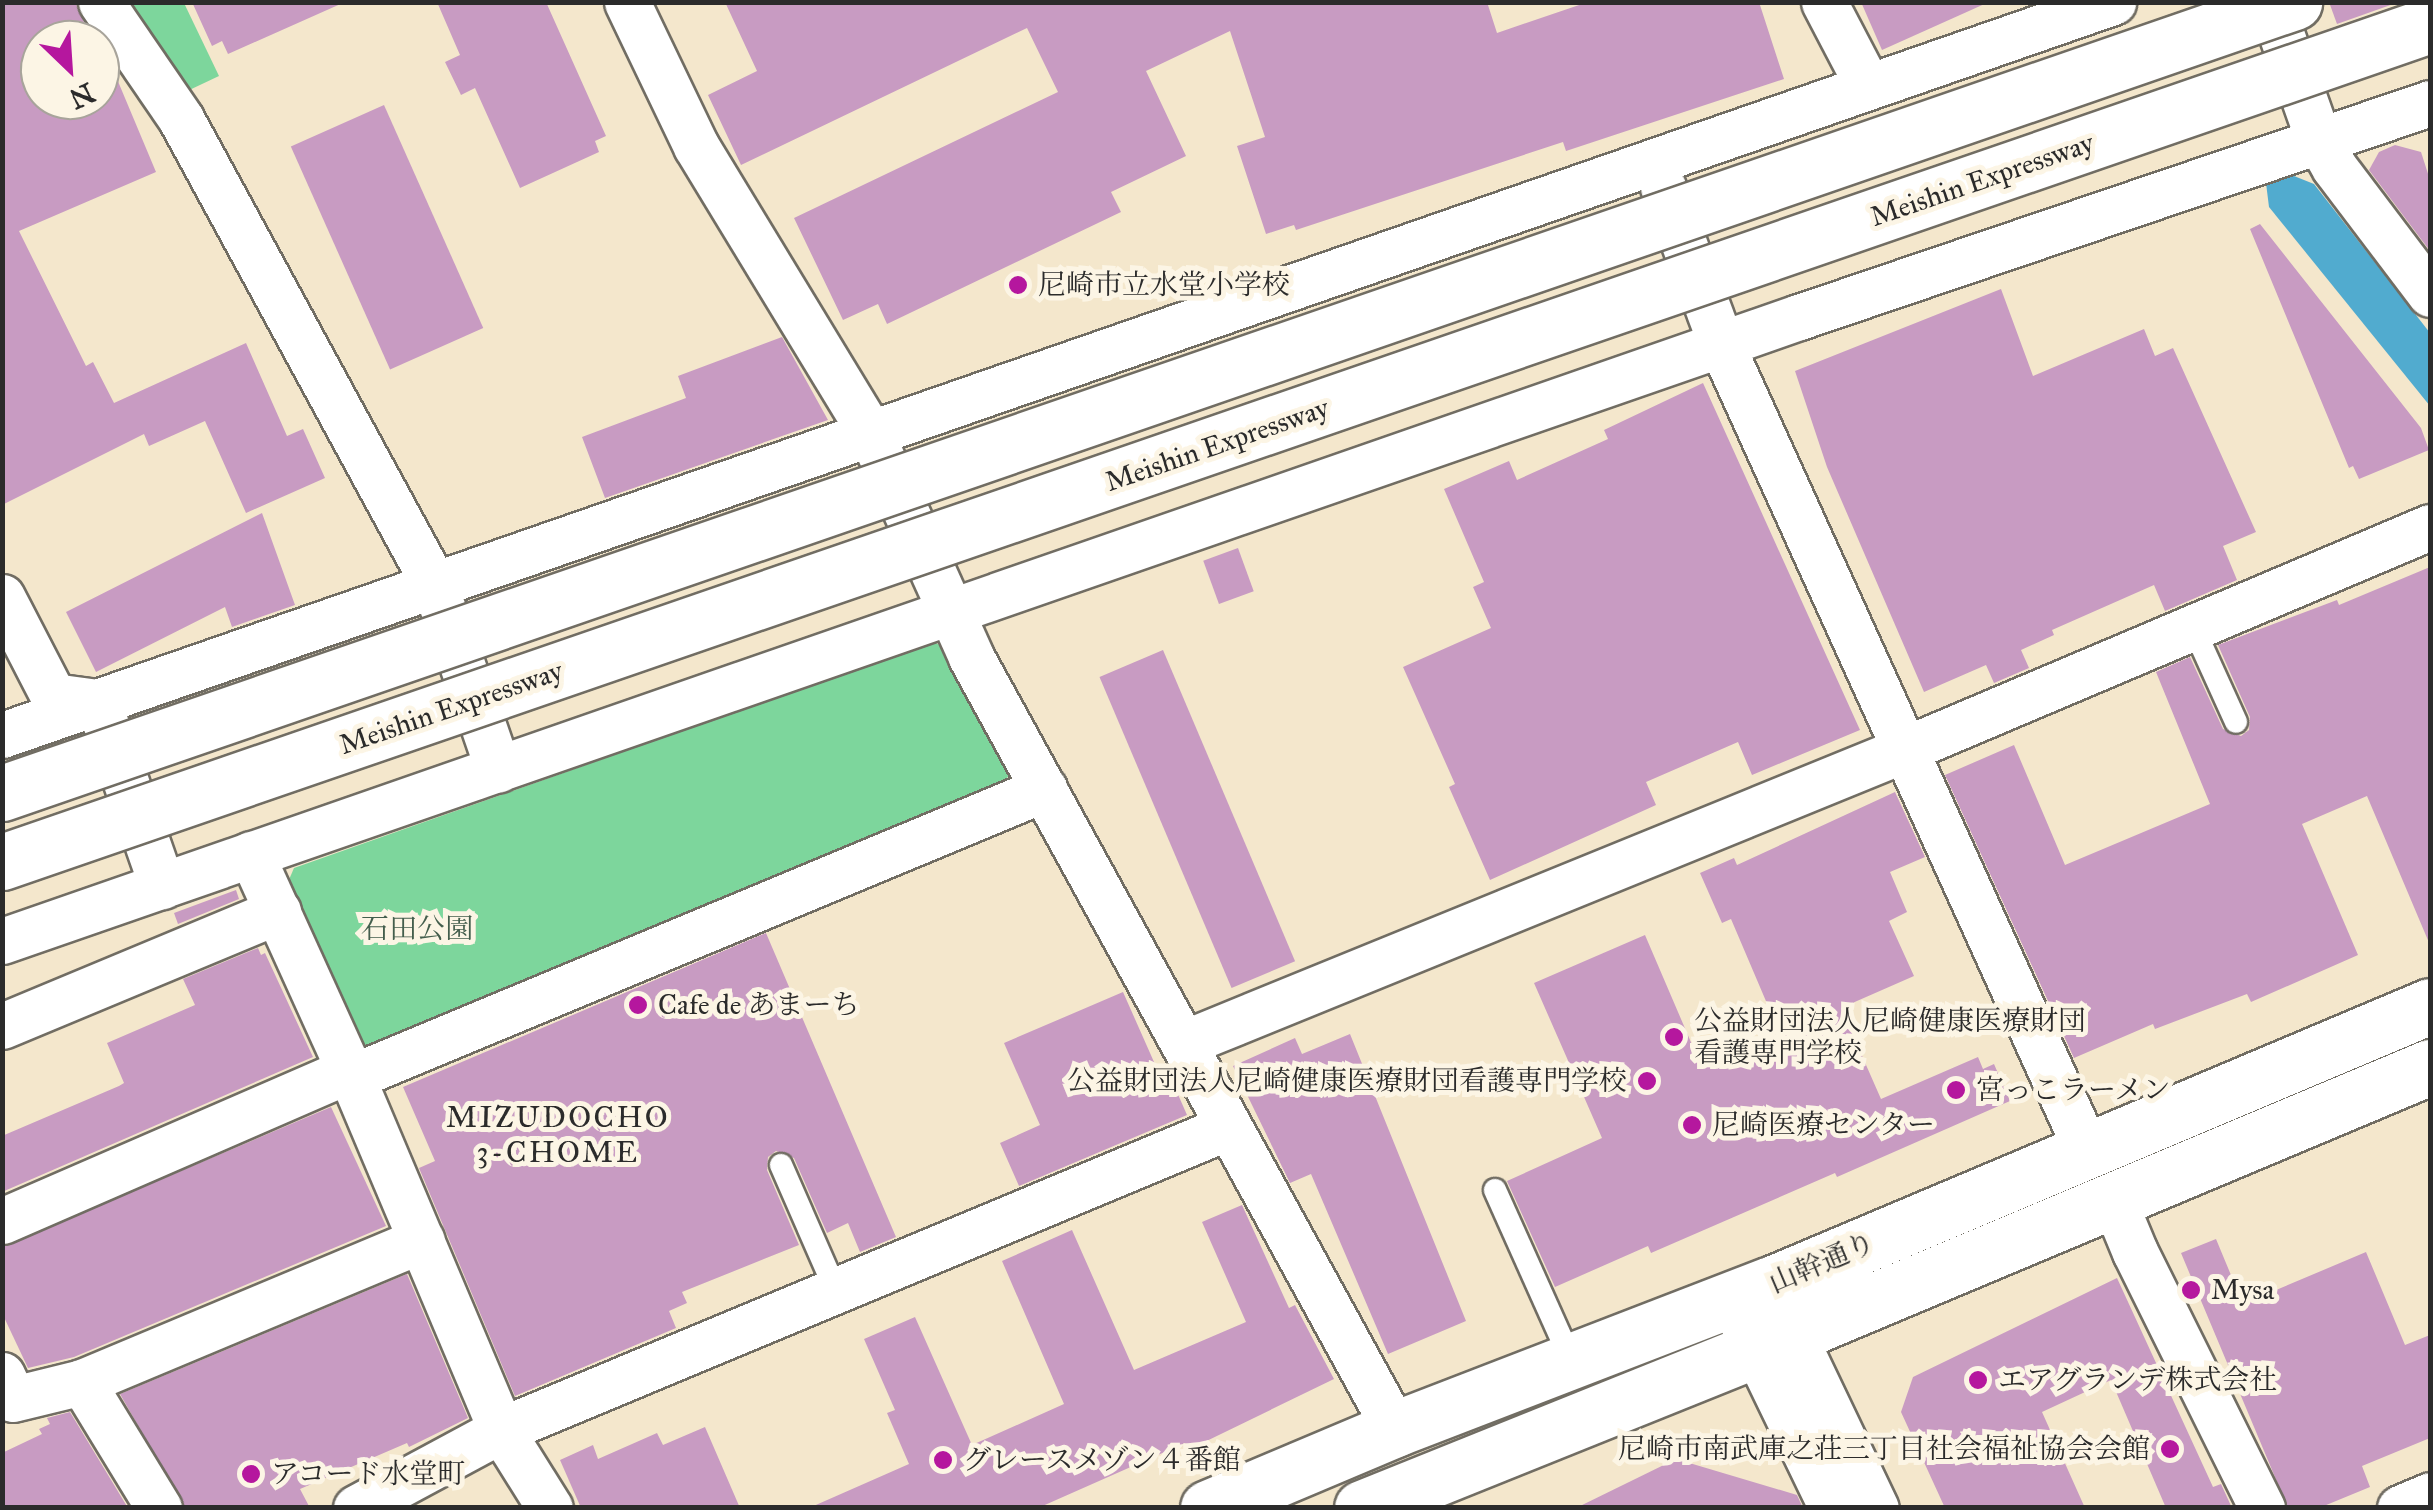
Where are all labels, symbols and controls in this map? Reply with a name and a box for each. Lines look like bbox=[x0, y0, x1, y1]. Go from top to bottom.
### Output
north arrow bbox=[20, 20, 120, 120]
text: N bbox=[64, 75, 100, 117]
street label: Meishin Expressway bbox=[1866, 126, 2098, 234]
place label: 尼崎市立水堂小学校 bbox=[1038, 268, 1290, 302]
marker: 尼崎市立水堂小学校 bbox=[1007, 274, 1029, 296]
street label: Meishin Expressway bbox=[1101, 391, 1333, 499]
street label: Meishin Expressway bbox=[335, 654, 567, 762]
park label: 石田公園 bbox=[361, 912, 473, 946]
place label: Cafe de あまーち bbox=[658, 988, 860, 1022]
marker: Cafe de あまーち bbox=[627, 994, 649, 1016]
place label: 公益財団法人尼崎健康医療財団 看護専門学校 bbox=[1694, 1004, 2086, 1070]
marker: 公益財団法人尼崎健康医療財団 看護専門学校 bbox=[1663, 1026, 1685, 1048]
place label: 公益財団法人尼崎健康医療財団看護専門学校 bbox=[1067, 1064, 1627, 1098]
marker: 公益財団法人尼崎健康医療財団看護専門学校 bbox=[1636, 1070, 1658, 1092]
place label: 宮っこラーメン bbox=[1976, 1073, 2172, 1107]
marker: 宮っこラーメン bbox=[1945, 1079, 1967, 1101]
district label: MIZUDOCHO 3-CHOME bbox=[446, 1099, 670, 1170]
place label: 尼崎医療センター bbox=[1712, 1108, 1936, 1142]
marker: 尼崎医療センター bbox=[1681, 1114, 1703, 1136]
street label: 山幹通り bbox=[1764, 1226, 1880, 1300]
place label: Mysa bbox=[2211, 1273, 2274, 1307]
marker: Mysa bbox=[2180, 1279, 2202, 1301]
place label: エアグランデ株式会社 bbox=[1998, 1363, 2278, 1397]
marker: エアグランデ株式会社 bbox=[1967, 1369, 1989, 1391]
place label: 尼崎市南武庫之荘三丁目社会福祉協会会館 bbox=[1618, 1432, 2150, 1466]
marker: 尼崎市南武庫之荘三丁目社会福祉協会会館 bbox=[2159, 1438, 2181, 1460]
place label: グレースメゾン４番館 bbox=[963, 1443, 1243, 1477]
marker: グレースメゾン４番館 bbox=[932, 1449, 954, 1471]
place label: アコード水堂町 bbox=[271, 1457, 467, 1491]
marker: アコード水堂町 bbox=[240, 1463, 262, 1485]

